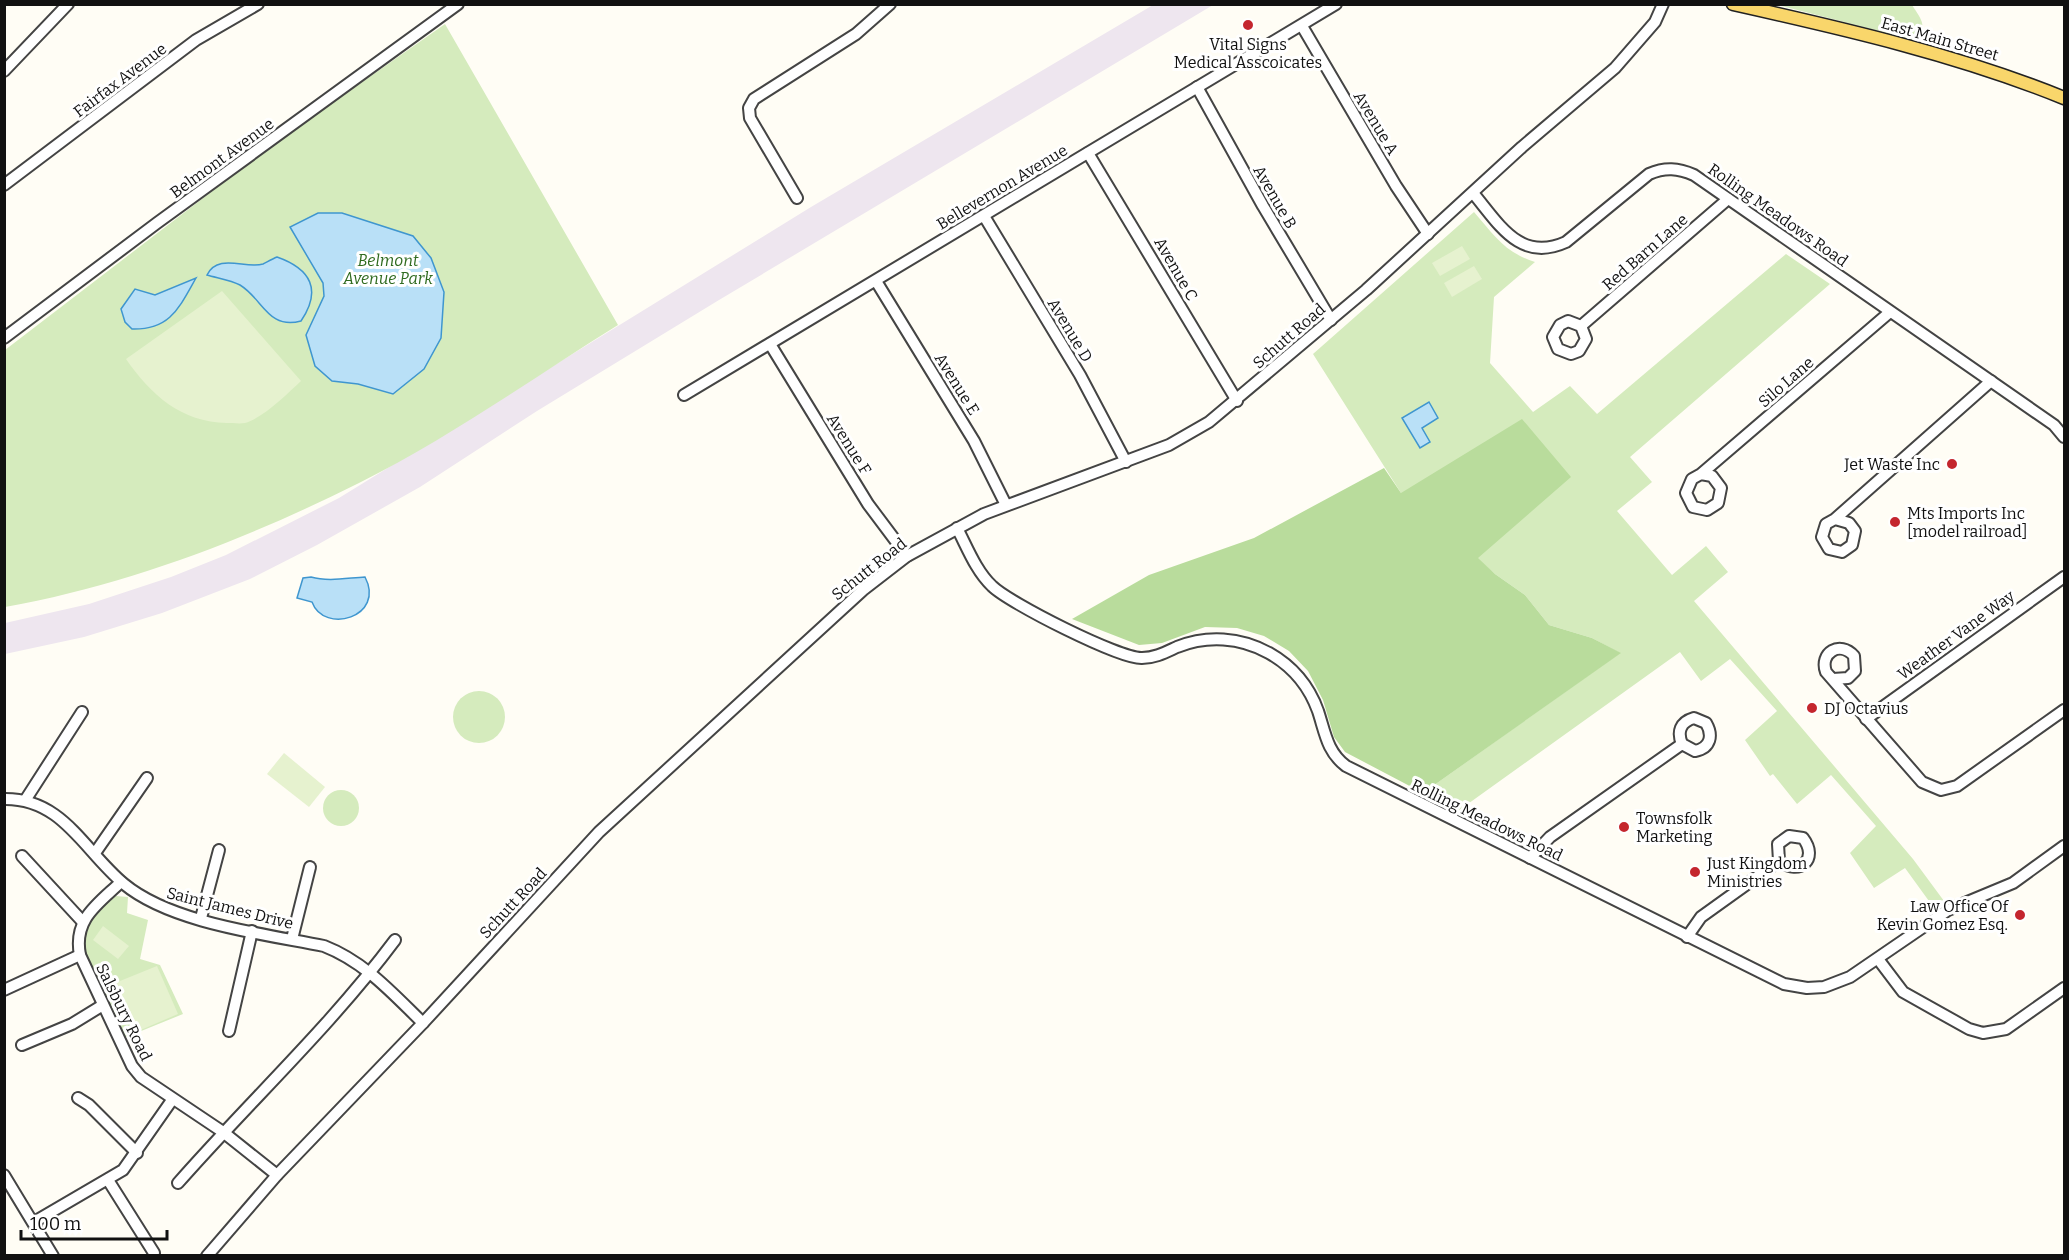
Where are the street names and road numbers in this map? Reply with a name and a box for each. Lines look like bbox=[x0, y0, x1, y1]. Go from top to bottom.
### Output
street label: East Main Street bbox=[1879, 13, 2001, 65]
street label: Fairfax Avenue bbox=[70, 39, 170, 121]
street label: Avenue A bbox=[1350, 88, 1403, 159]
street label: Belmont Avenue bbox=[167, 114, 277, 202]
street label: Bellevernon Avenue bbox=[933, 140, 1071, 234]
street label: Rolling Meadows Road bbox=[1704, 159, 1852, 271]
street label: Avenue B bbox=[1249, 162, 1301, 232]
street label: Red Barn Lane bbox=[1598, 210, 1692, 294]
street label: Avenue C bbox=[1150, 234, 1202, 304]
street label: Avenue D bbox=[1044, 295, 1096, 365]
street label: Schutt Road bbox=[1249, 299, 1329, 373]
street label: Avenue E bbox=[931, 350, 983, 418]
street label: Silo Lane bbox=[1754, 353, 1818, 411]
street label: Avenue F bbox=[823, 410, 875, 478]
street label: Schutt Road bbox=[828, 534, 911, 604]
street label: Weather Vane Way bbox=[1894, 586, 2019, 684]
street label: Rolling Meadows Road bbox=[1408, 775, 1566, 865]
street label: Schutt Road bbox=[476, 863, 551, 942]
street label: Saint James Drive bbox=[165, 883, 295, 933]
street label: Salsbury Road bbox=[92, 960, 156, 1064]

